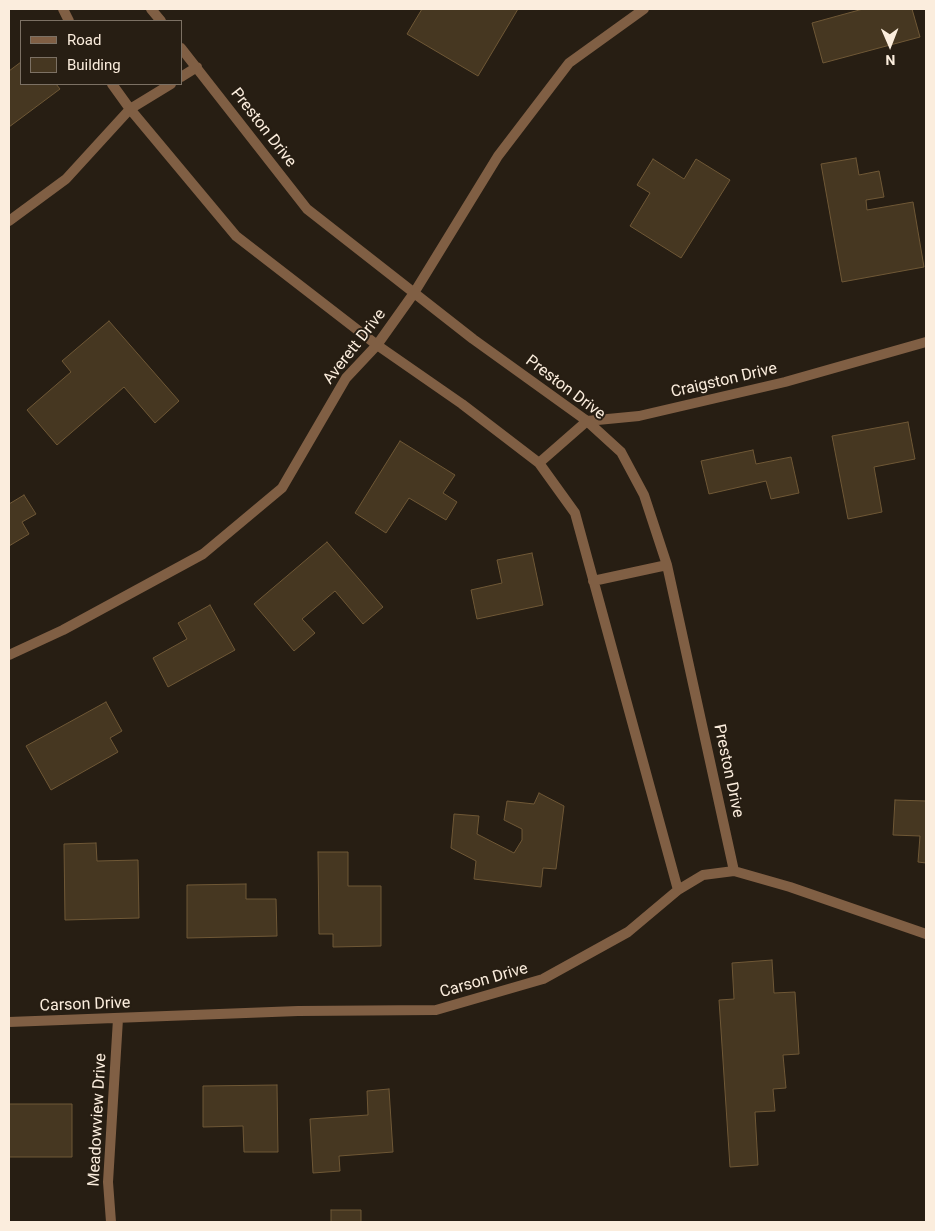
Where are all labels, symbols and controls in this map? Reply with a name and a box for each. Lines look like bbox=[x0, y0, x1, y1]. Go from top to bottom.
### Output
legend bbox=[20, 20, 182, 85]
north arrow bbox=[865, 20, 915, 70]
text: Road bbox=[67, 31, 101, 49]
text: N bbox=[885, 52, 895, 68]
text: Building bbox=[67, 56, 121, 74]
street label: Preston Drive bbox=[226, 85, 300, 171]
street label: Averett Drive bbox=[320, 306, 390, 388]
street label: Preston Drive bbox=[521, 352, 609, 424]
street label: Craigston Drive bbox=[669, 359, 779, 403]
street label: Preston Drive bbox=[709, 723, 747, 819]
street label: Carson Drive bbox=[438, 959, 530, 1003]
street label: Carson Drive bbox=[39, 994, 131, 1016]
street label: Meadowview Drive bbox=[85, 1053, 111, 1187]

